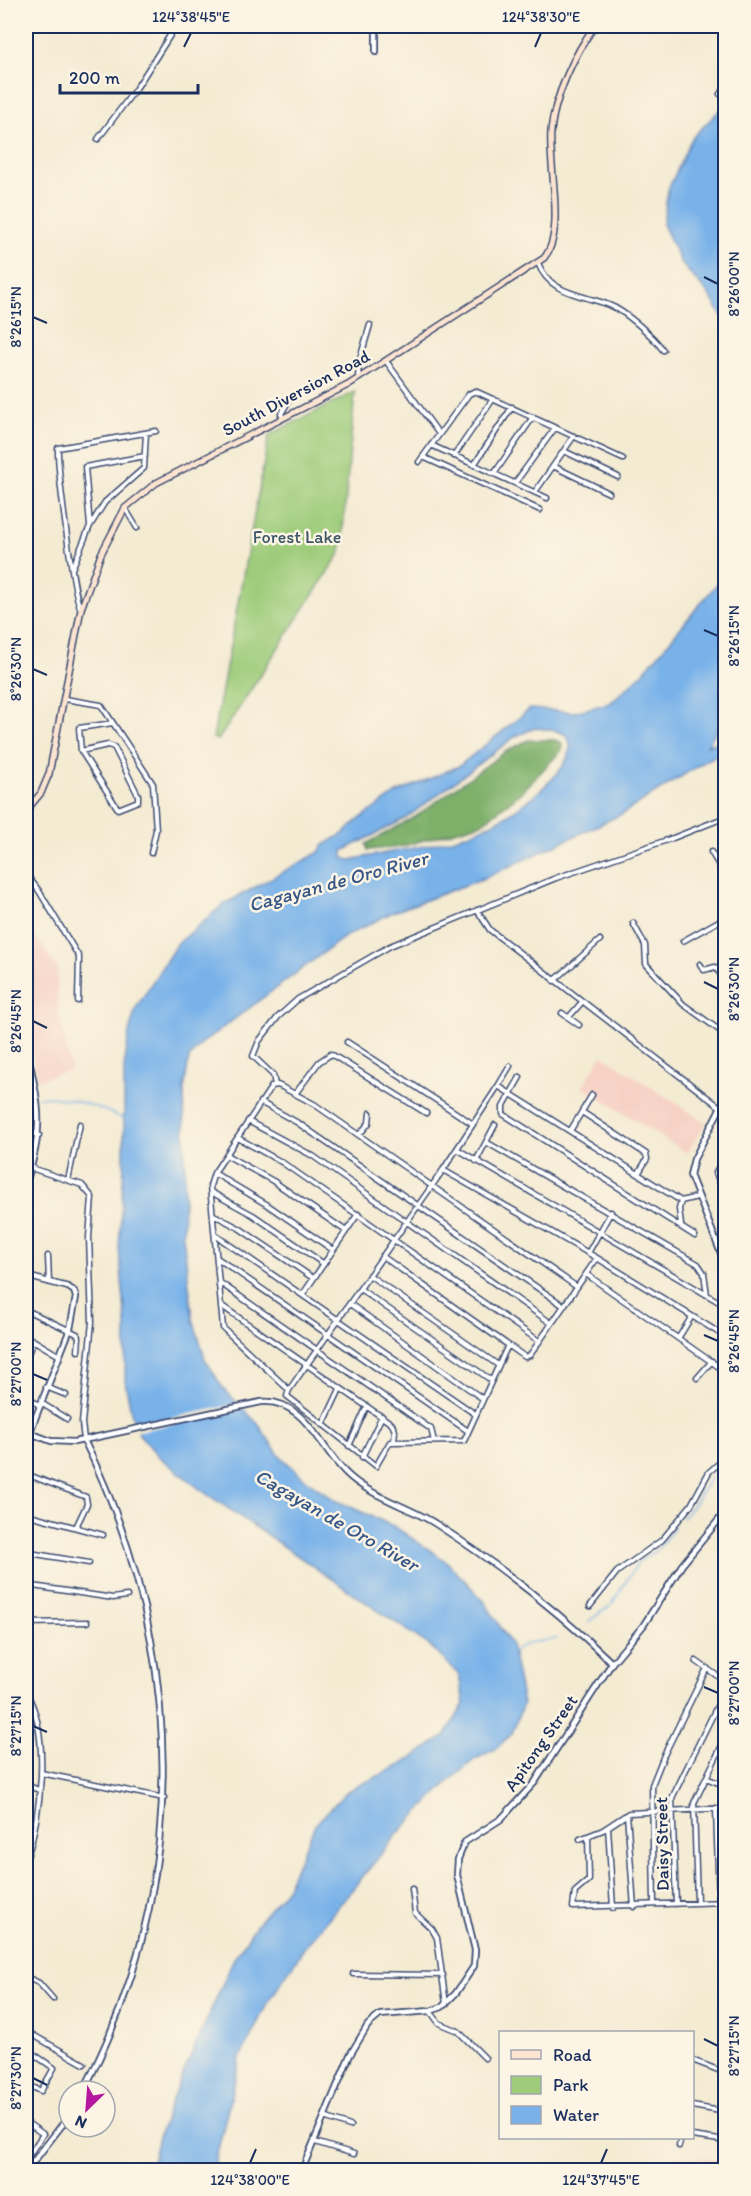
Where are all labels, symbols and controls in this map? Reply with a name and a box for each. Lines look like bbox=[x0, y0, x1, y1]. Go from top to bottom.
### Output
text: 124°38'45"E bbox=[152, 8, 230, 26]
text: 124°38'30"E bbox=[502, 8, 580, 26]
scale bar bbox=[60, 57, 198, 95]
text: 200 m bbox=[69, 67, 120, 89]
text: 8°26'00"N bbox=[725, 251, 743, 317]
text: 8°26'15"N bbox=[7, 286, 25, 348]
street label: South Diversion Road bbox=[218, 345, 374, 441]
park label: Forest Lake bbox=[253, 526, 341, 548]
text: 8°26'15"N bbox=[725, 605, 743, 667]
text: 8°26'30"N bbox=[7, 637, 25, 701]
water label: Cagayan de Oro River bbox=[246, 845, 432, 916]
text: 8°26'30"N bbox=[725, 957, 743, 1021]
text: 8°26'45"N bbox=[7, 989, 25, 1053]
text: 8°26'45"N bbox=[725, 1309, 743, 1373]
text: 8°27'00"N bbox=[7, 1342, 25, 1406]
water label: Cagayan de Oro River bbox=[251, 1463, 425, 1578]
text: 8°27'00"N bbox=[725, 1661, 743, 1725]
street label: Apitong Street bbox=[500, 1690, 583, 1796]
text: 8°27'15"N bbox=[7, 1695, 25, 1757]
street label: Daisy Street bbox=[650, 1796, 674, 1891]
text: 8°27'15"N bbox=[725, 2015, 743, 2077]
legend bbox=[499, 2031, 694, 2139]
text: Road bbox=[553, 2044, 592, 2066]
text: 8°27'30"N bbox=[7, 2046, 25, 2110]
text: Park bbox=[553, 2074, 588, 2096]
north arrow bbox=[57, 2079, 117, 2139]
text: Water bbox=[553, 2104, 599, 2126]
text: N bbox=[72, 2111, 90, 2133]
text: 124°38'00"E bbox=[210, 2171, 290, 2189]
text: 124°37'45"E bbox=[562, 2171, 640, 2189]

